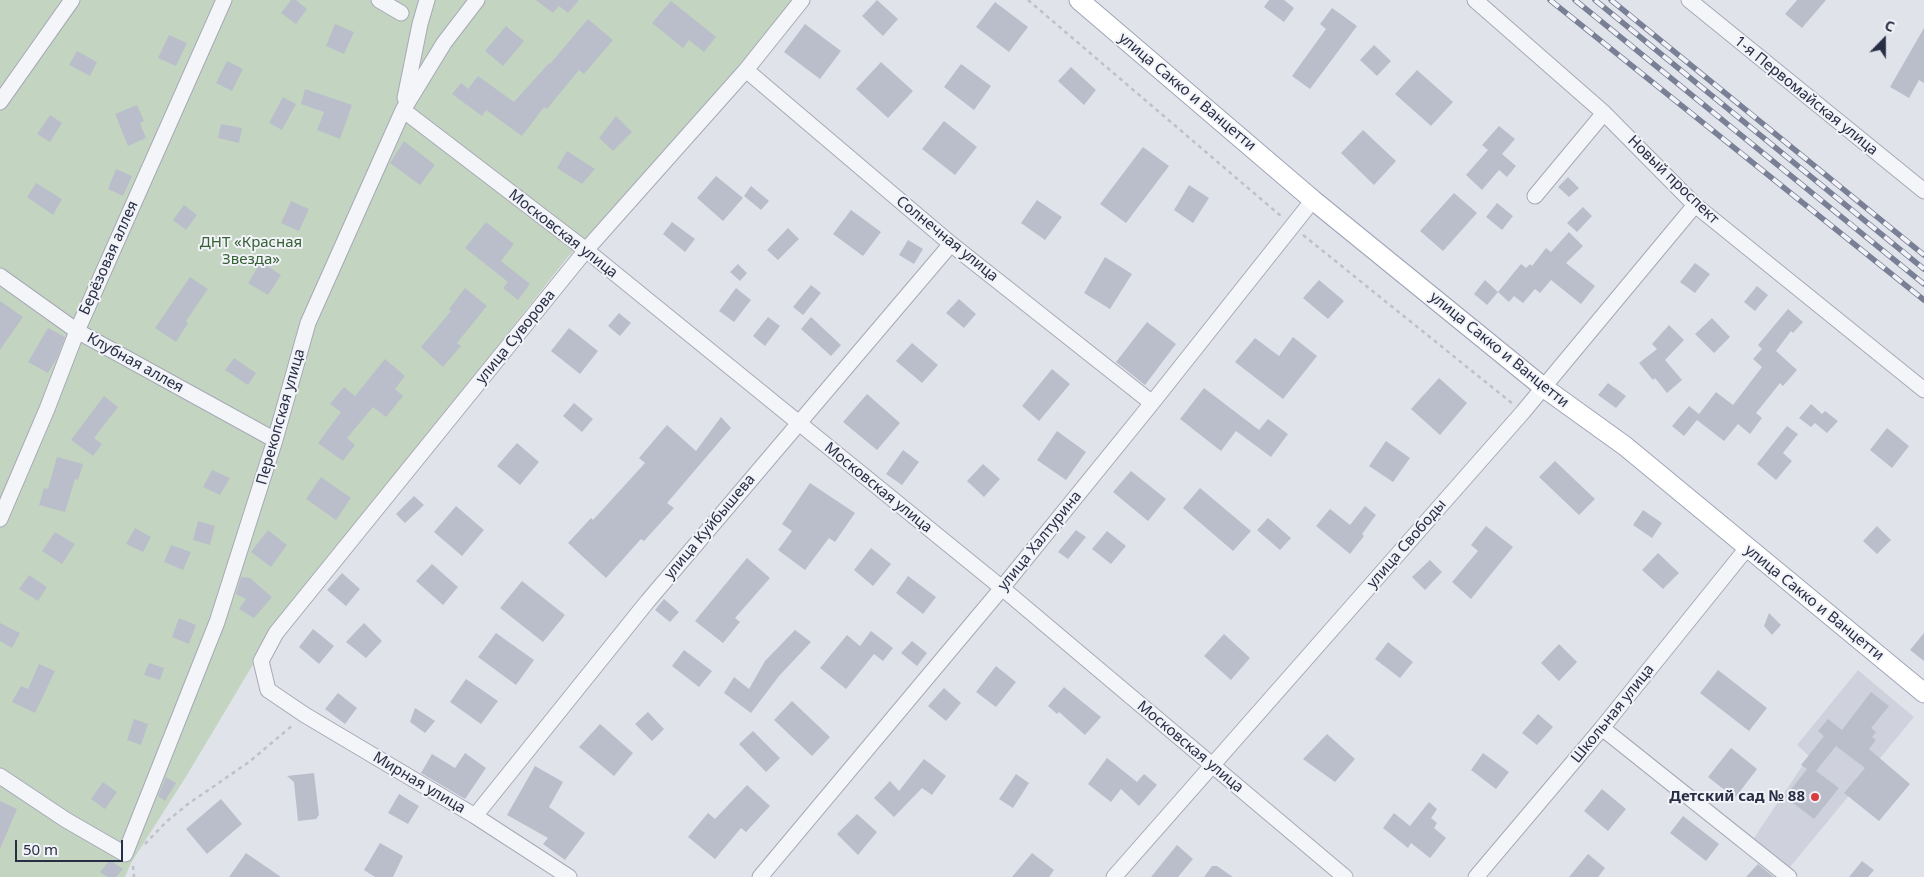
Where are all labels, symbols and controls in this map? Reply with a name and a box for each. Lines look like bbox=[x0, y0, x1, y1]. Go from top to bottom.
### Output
north arrow bbox=[1859, 15, 1909, 65]
text: С bbox=[1882, 15, 1898, 36]
street label: улица Сакко и Ванцетти bbox=[1115, 29, 1259, 155]
street label: 1-я Первомайская улица bbox=[1731, 33, 1881, 159]
street label: Новый проспект bbox=[1624, 132, 1722, 228]
street label: Московская улица bbox=[505, 186, 621, 282]
street label: Солнечная улица bbox=[892, 192, 1002, 286]
street label: Берёзовая аллея bbox=[76, 198, 142, 318]
park label: ДНТ «Красная Звезда» bbox=[200, 234, 302, 269]
street label: улица Суворова bbox=[473, 286, 559, 388]
street label: улица Сакко и Ванцетти bbox=[1426, 288, 1572, 412]
street label: Клубная аллея bbox=[84, 329, 186, 397]
street label: Перекопская улица bbox=[253, 347, 309, 487]
street label: Московская улица bbox=[820, 439, 936, 537]
street label: улица Куйбышева bbox=[661, 471, 759, 583]
street label: улица Халтурина bbox=[994, 488, 1086, 594]
street label: улица Свободы bbox=[1364, 496, 1450, 592]
street label: улица Сакко и Ванцетти bbox=[1741, 541, 1887, 665]
street label: Школьная улица bbox=[1568, 661, 1658, 767]
street label: Московская улица bbox=[1133, 697, 1247, 797]
street label: Мирная улица bbox=[370, 748, 468, 818]
place label: Детский сад № 88 bbox=[1669, 788, 1805, 806]
marker: Детский сад № 88 bbox=[1809, 791, 1821, 803]
scale bar bbox=[18, 830, 125, 862]
text: 50 m bbox=[23, 839, 58, 859]

